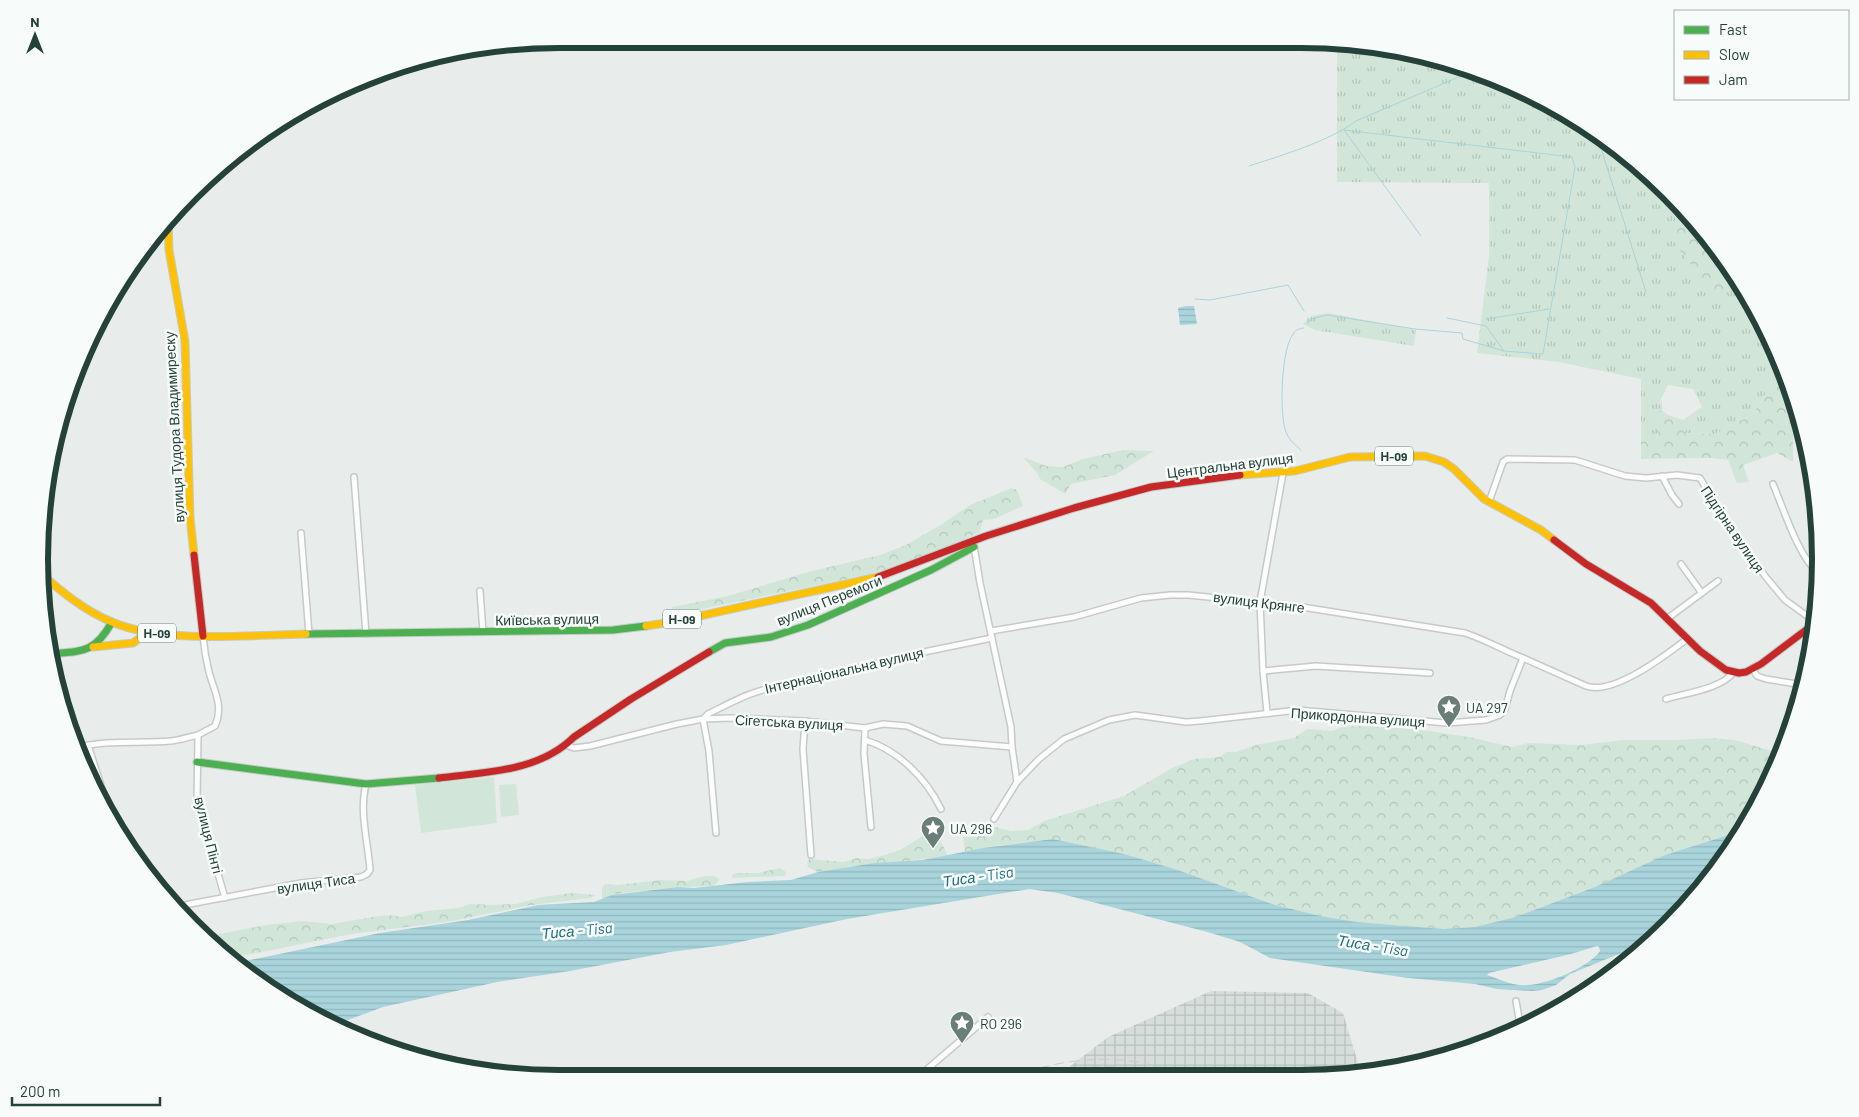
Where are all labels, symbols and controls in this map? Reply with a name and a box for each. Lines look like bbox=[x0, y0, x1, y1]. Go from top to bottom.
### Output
north arrow bbox=[10, 10, 60, 60]
legend bbox=[1674, 10, 1849, 100]
text: N bbox=[30, 13, 40, 30]
text: Fast bbox=[1719, 20, 1747, 38]
text: Slow bbox=[1719, 45, 1750, 63]
text: Jam bbox=[1719, 70, 1748, 88]
street label: вулиця Тудора Владимиреску bbox=[161, 331, 187, 523]
road number: Н-09 bbox=[1375, 446, 1413, 466]
street label: Центральна вулиця bbox=[1166, 449, 1294, 481]
street label: Підгірна вулиця bbox=[1698, 482, 1768, 576]
street label: вулиця Перемоги bbox=[774, 571, 884, 629]
street label: вулиця Крянге bbox=[1212, 588, 1306, 616]
street label: Київська вулиця bbox=[495, 610, 599, 628]
road number: Н-09 bbox=[663, 610, 701, 628]
road number: Н-09 bbox=[138, 624, 176, 642]
street label: Інтернаціональна вулиця bbox=[763, 643, 925, 697]
place icon: UA 297 bbox=[1436, 694, 1462, 728]
place label: UA 297 bbox=[1466, 699, 1508, 716]
street label: Прикордонна вулиця bbox=[1290, 704, 1426, 730]
street label: Сігетська вулиця bbox=[734, 711, 844, 733]
street label: вулиця Пінті bbox=[191, 795, 227, 875]
place icon: UA 296 bbox=[920, 815, 946, 849]
place label: UA 296 bbox=[950, 820, 992, 837]
water label: Тиса - Tisa bbox=[942, 862, 1015, 890]
street label: вулиця Тиса bbox=[276, 869, 356, 897]
water label: Тиса - Tisa bbox=[541, 918, 613, 942]
water label: Тиса - Tisa bbox=[1336, 931, 1410, 959]
place icon: RO 296 bbox=[949, 1010, 975, 1044]
place label: RO 296 bbox=[980, 1015, 1022, 1032]
scale bar bbox=[12, 1074, 160, 1106]
text: 200 m bbox=[20, 1082, 60, 1100]

